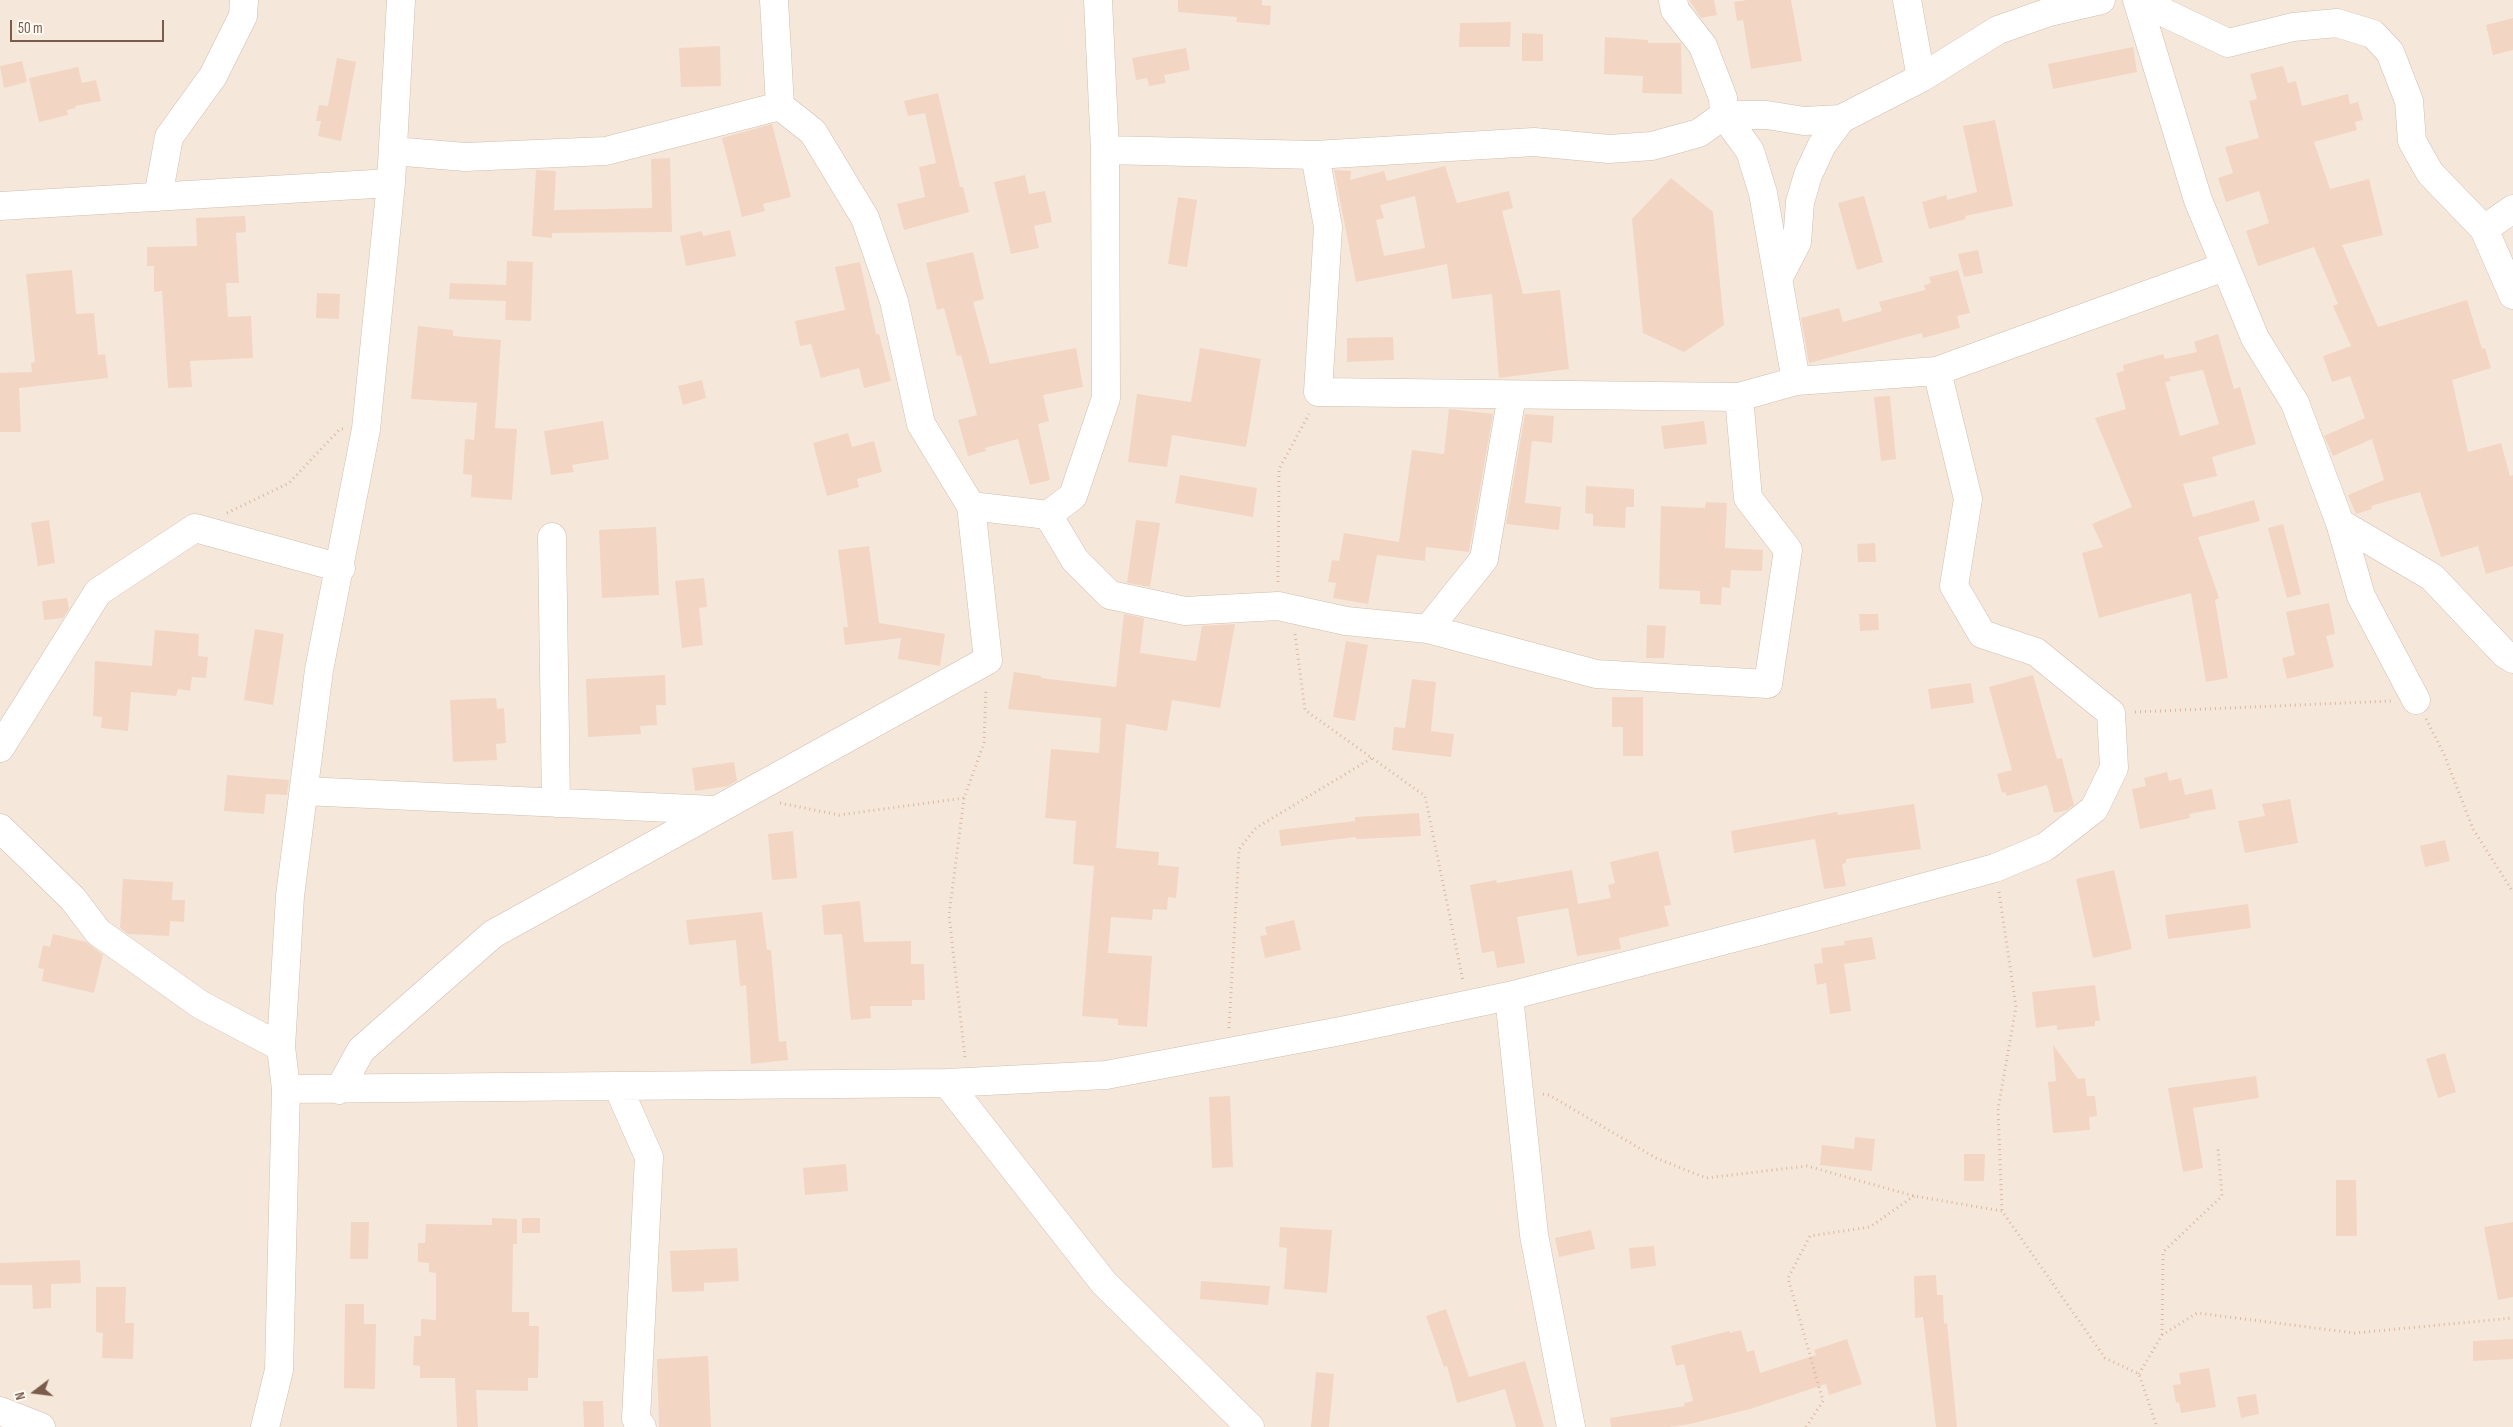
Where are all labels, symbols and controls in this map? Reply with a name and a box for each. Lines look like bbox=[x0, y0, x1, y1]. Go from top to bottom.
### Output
scale bar bbox=[12, 10, 166, 42]
text: 50 m bbox=[18, 19, 43, 38]
north arrow bbox=[10, 1367, 60, 1417]
text: N bbox=[11, 1390, 29, 1402]

